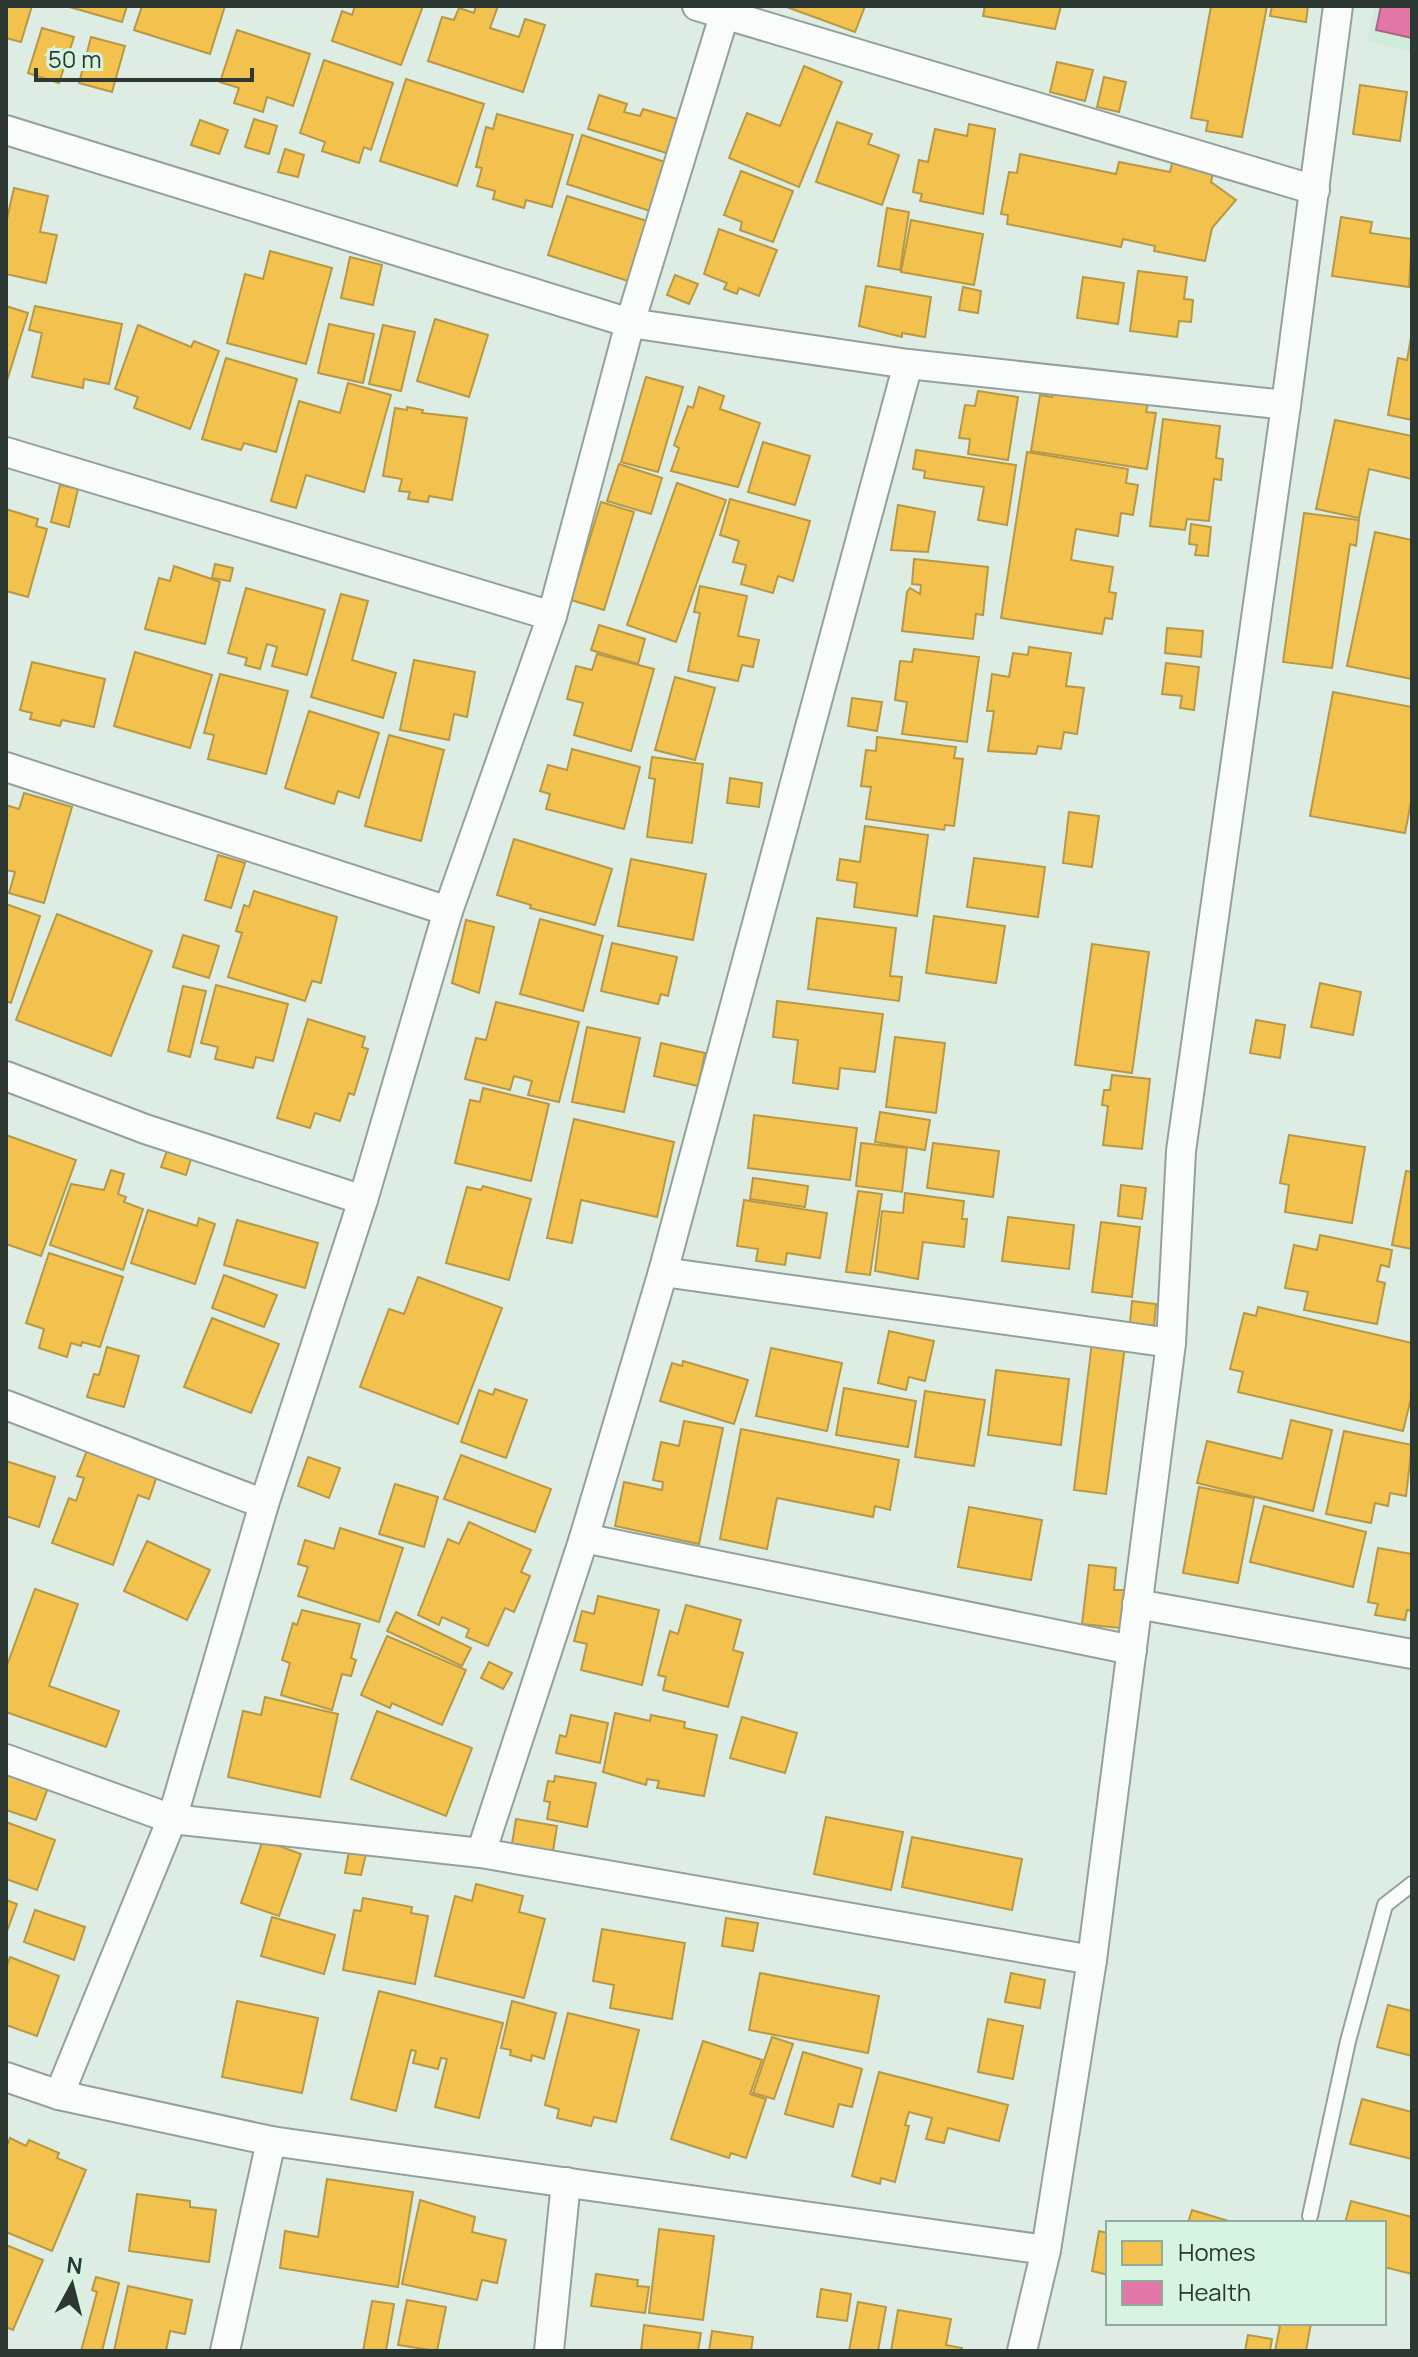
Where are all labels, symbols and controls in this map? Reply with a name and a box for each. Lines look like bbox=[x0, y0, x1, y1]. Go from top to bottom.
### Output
scale bar bbox=[36, 32, 252, 82]
text: 50 m bbox=[48, 42, 102, 75]
legend bbox=[1106, 2221, 1386, 2325]
text: Homes bbox=[1178, 2235, 1256, 2268]
north arrow bbox=[32, 2245, 112, 2325]
text: N bbox=[65, 2249, 84, 2281]
text: Health bbox=[1178, 2275, 1251, 2308]

